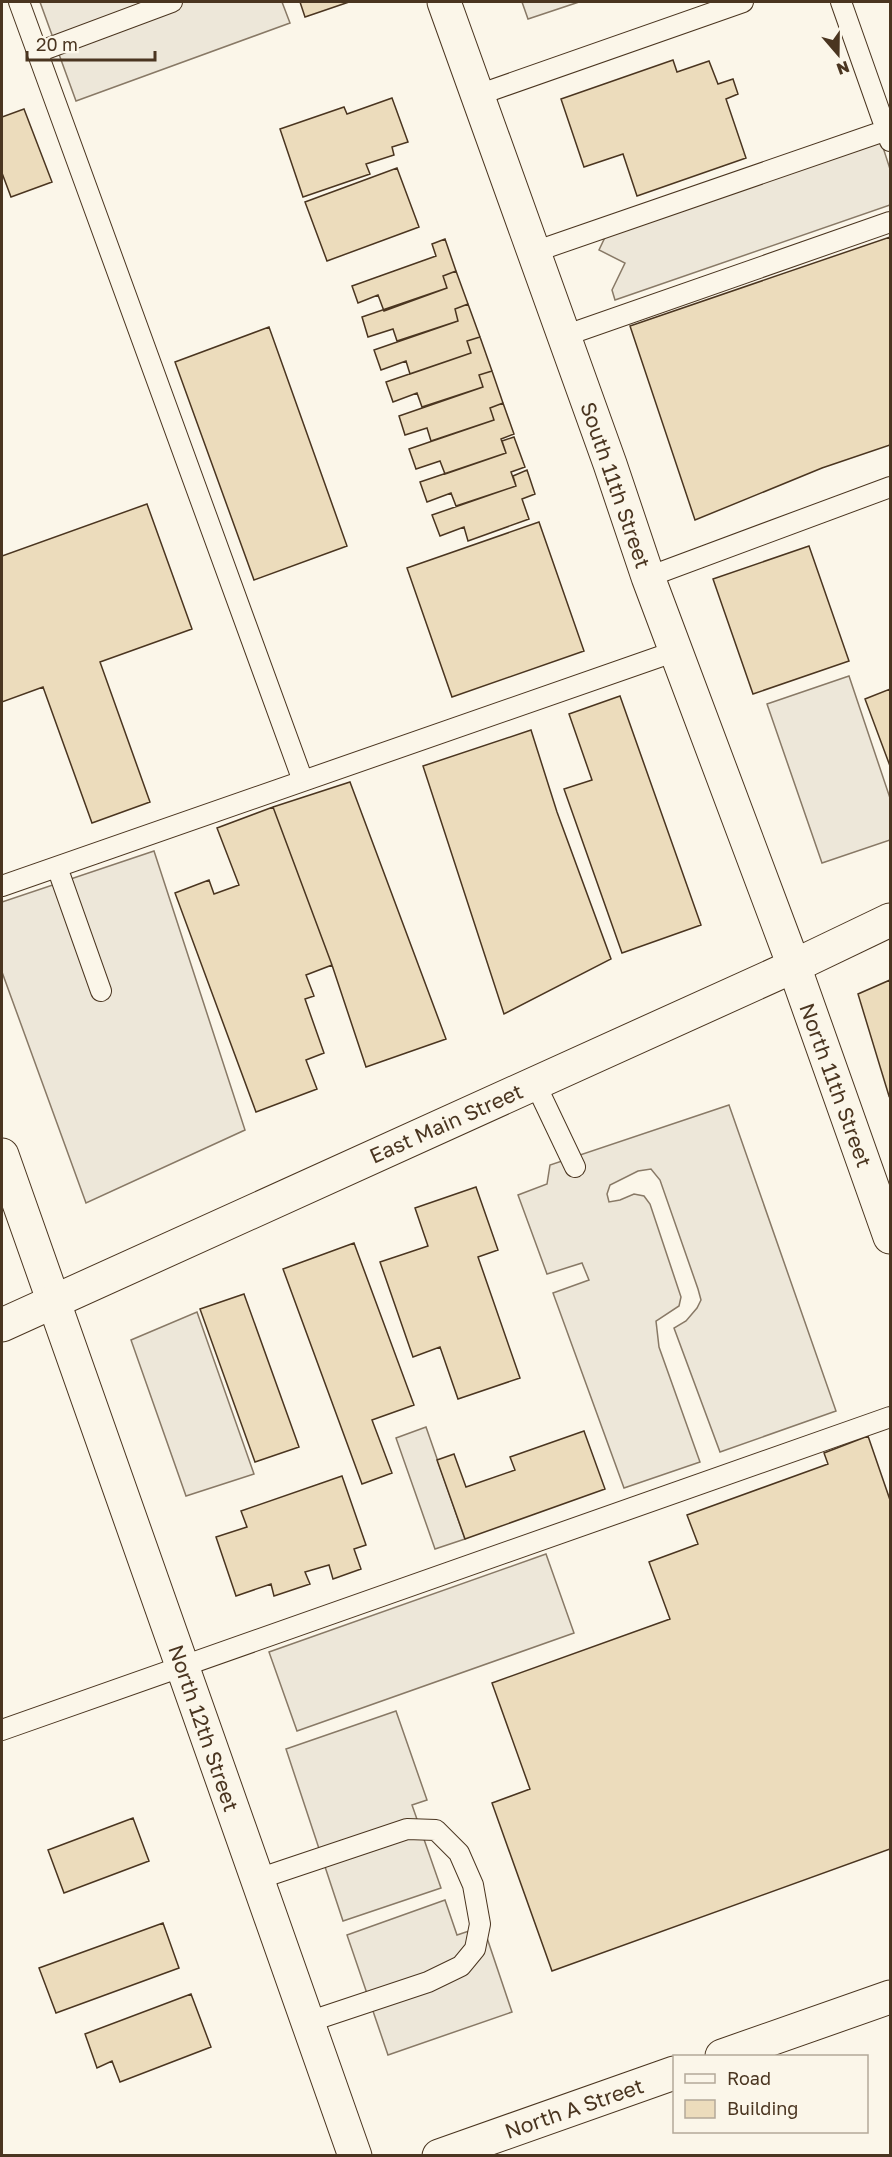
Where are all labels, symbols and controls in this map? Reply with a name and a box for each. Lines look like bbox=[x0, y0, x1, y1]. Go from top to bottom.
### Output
scale bar bbox=[27, 24, 154, 62]
north arrow bbox=[808, 24, 868, 84]
text: 20 m bbox=[36, 33, 78, 55]
text: N bbox=[834, 57, 852, 80]
street label: South 11th Street bbox=[575, 398, 657, 572]
street label: North 11th Street bbox=[794, 999, 878, 1171]
street label: East Main Street bbox=[365, 1078, 527, 1168]
street label: North 12th Street bbox=[163, 1641, 245, 1815]
legend bbox=[673, 2055, 868, 2133]
text: Road bbox=[727, 2067, 771, 2089]
street label: North A Street bbox=[501, 2072, 647, 2144]
text: Building bbox=[727, 2097, 798, 2119]

